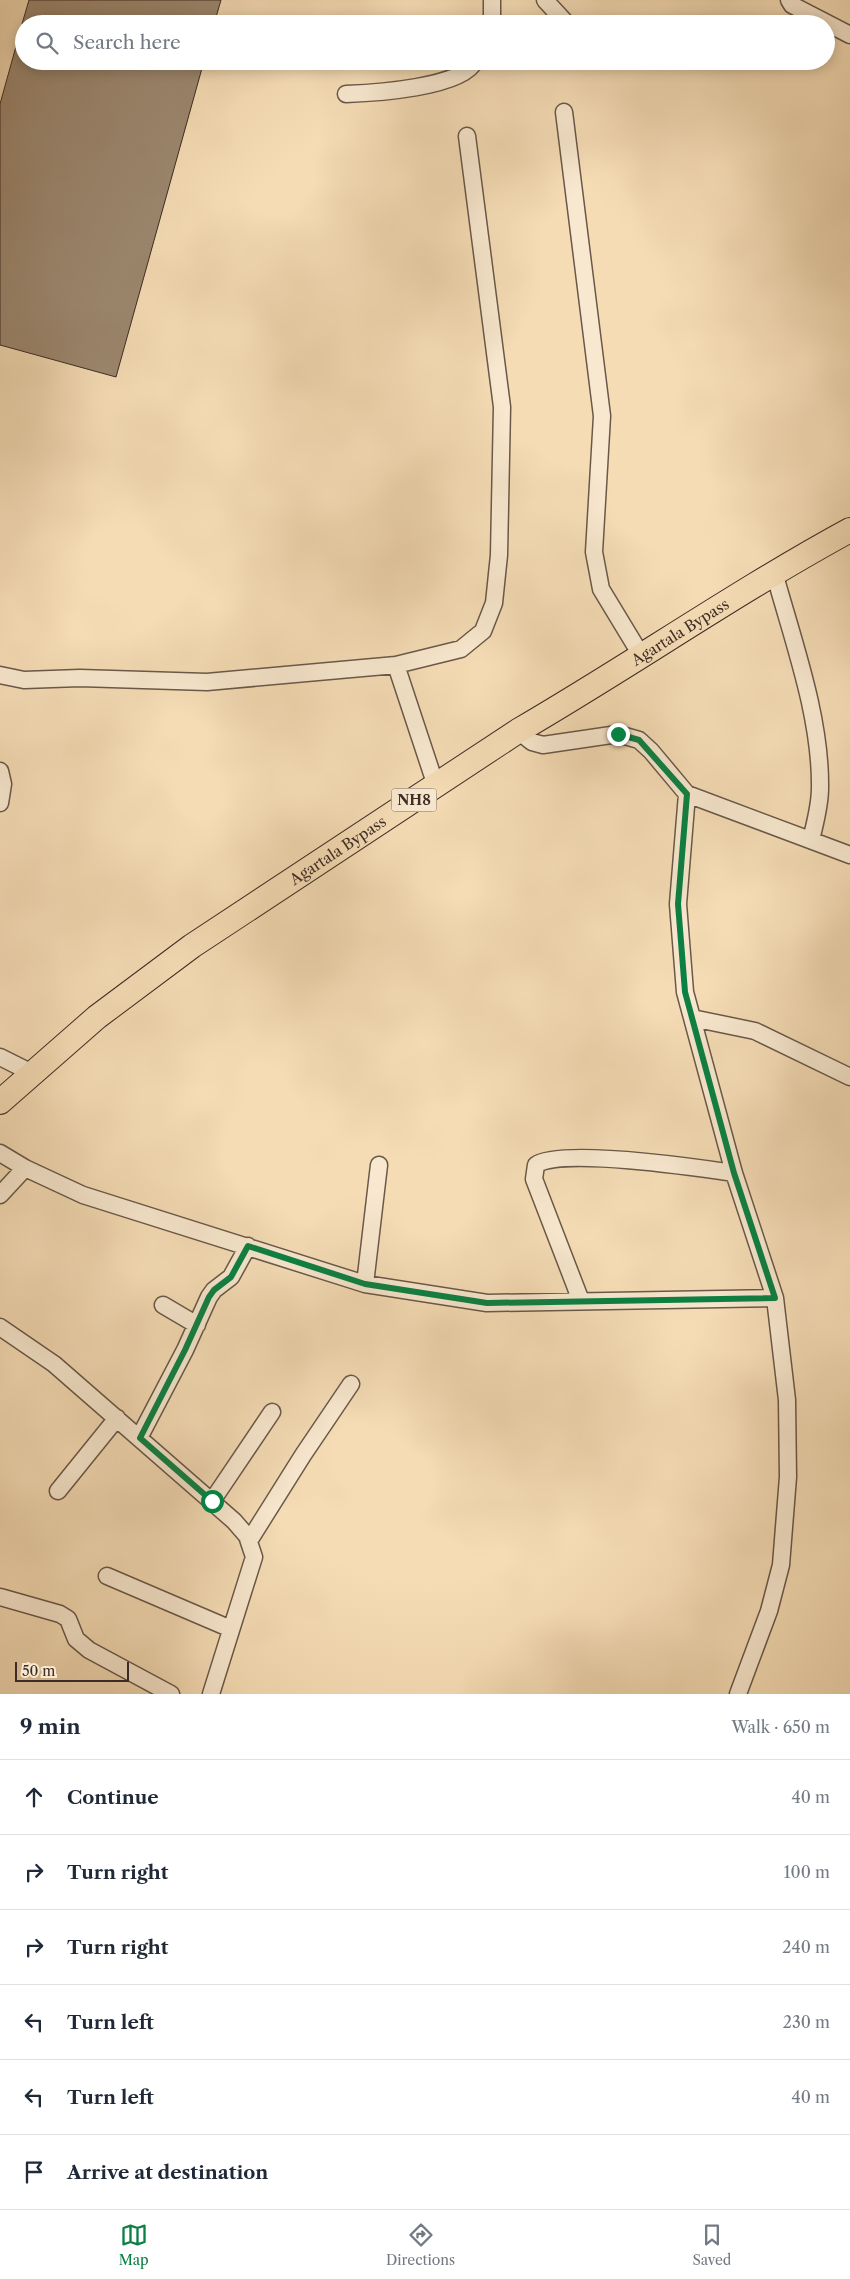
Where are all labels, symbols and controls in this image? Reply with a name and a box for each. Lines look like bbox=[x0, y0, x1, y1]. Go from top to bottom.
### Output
search box bbox=[15, 15, 835, 70]
icon: search bbox=[33, 29, 61, 57]
text: Search here bbox=[73, 31, 181, 54]
street label: Agartala Bypass bbox=[627, 594, 732, 670]
route end bbox=[607, 723, 630, 746]
road number: NH8 bbox=[392, 788, 436, 812]
street label: Agartala Bypass bbox=[285, 811, 389, 889]
route start bbox=[201, 1490, 224, 1513]
scale bar bbox=[15, 1659, 129, 1682]
text: 50 m bbox=[22, 1662, 55, 1680]
text: 9 min bbox=[20, 1714, 81, 1739]
text: Walk · 650 m bbox=[731, 1717, 830, 1737]
icon: ahead bbox=[20, 1783, 48, 1811]
text: Continue bbox=[67, 1786, 159, 1809]
text: 40 m bbox=[791, 1787, 830, 1807]
icon: right bbox=[20, 1858, 48, 1886]
text: Turn right bbox=[67, 1861, 168, 1884]
text: 100 m bbox=[784, 1862, 830, 1882]
icon: right bbox=[20, 1933, 48, 1961]
text: Turn right bbox=[67, 1936, 168, 1959]
text: 240 m bbox=[782, 1937, 830, 1957]
icon: left bbox=[20, 2008, 48, 2036]
text: Turn left bbox=[67, 2011, 154, 2034]
text: 230 m bbox=[783, 2012, 830, 2032]
icon: left bbox=[20, 2083, 48, 2111]
text: Turn left bbox=[67, 2086, 154, 2109]
text: 40 m bbox=[791, 2087, 830, 2107]
icon: arrive bbox=[20, 2158, 48, 2186]
text: Arrive at destination bbox=[67, 2161, 268, 2184]
tab: Map bbox=[119, 2221, 149, 2269]
tab: Directions bbox=[386, 2221, 455, 2269]
tab: Saved bbox=[692, 2221, 731, 2269]

